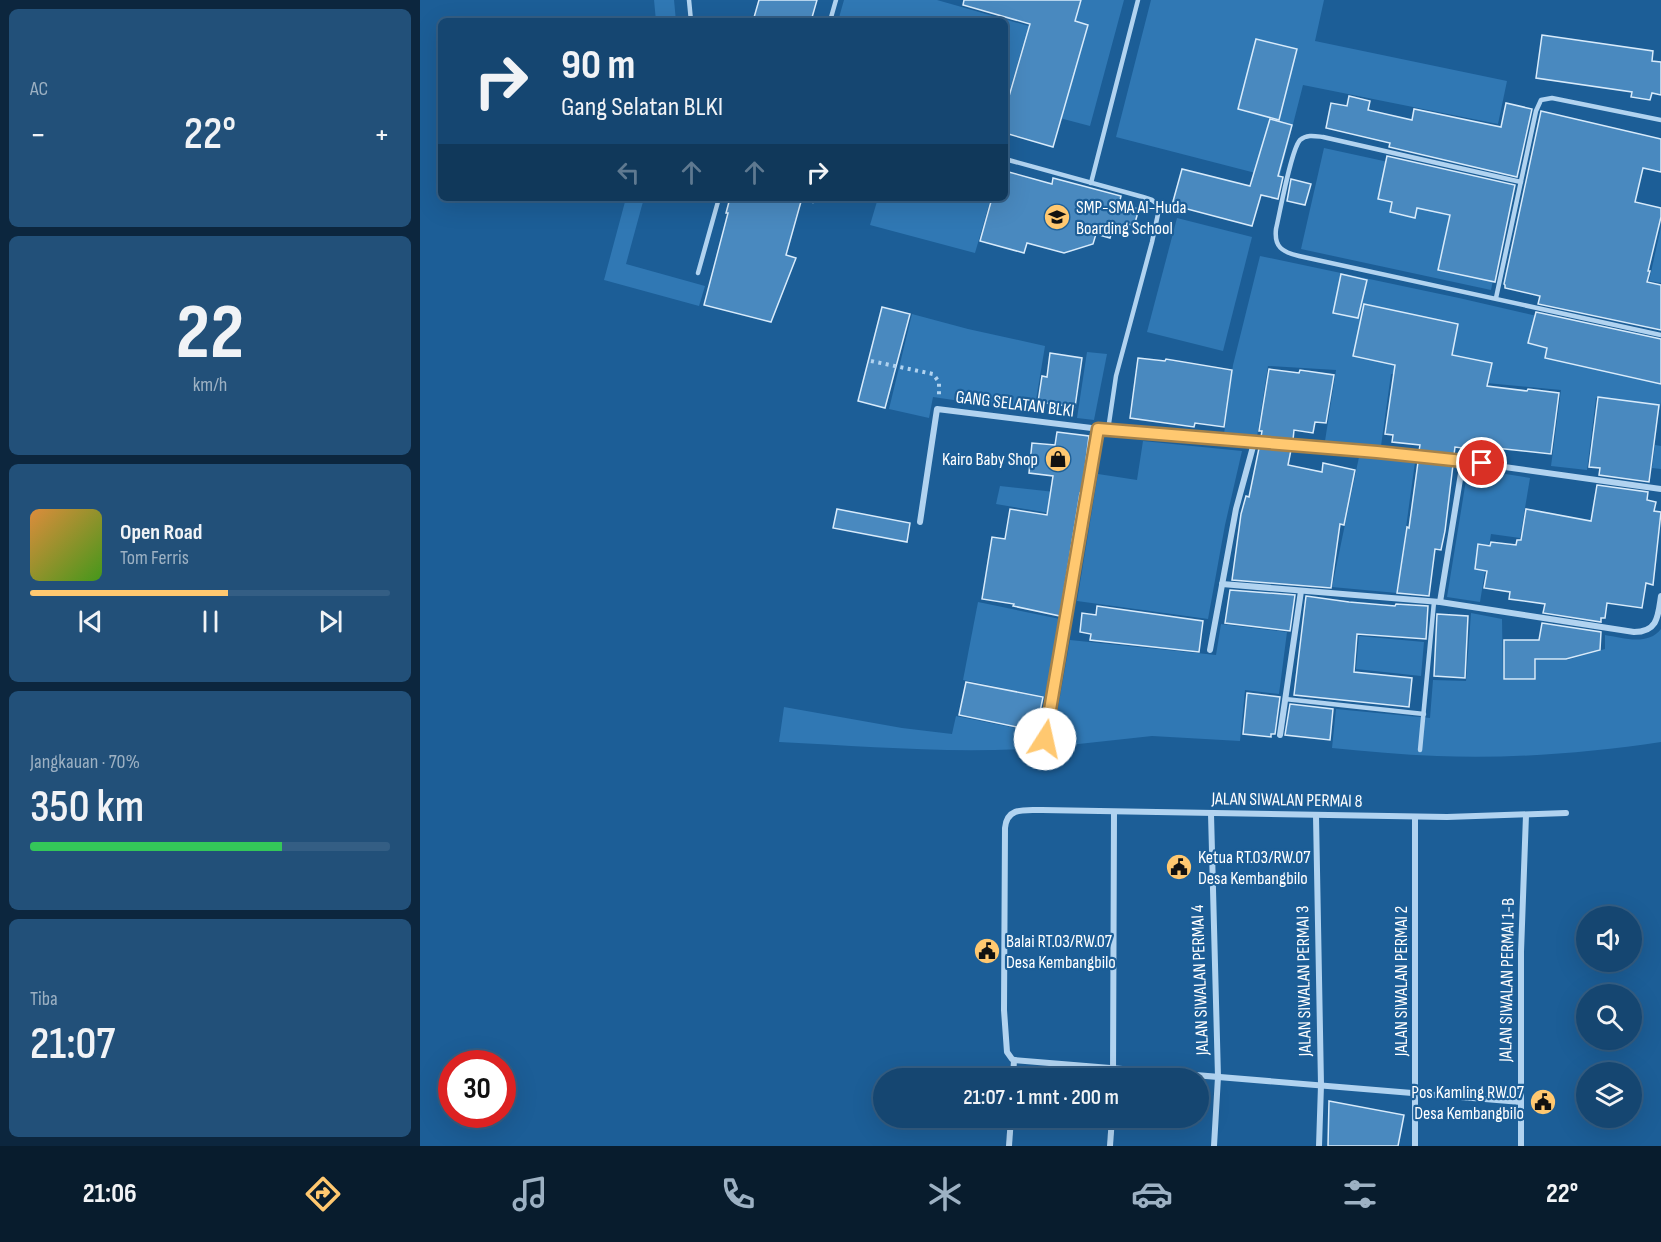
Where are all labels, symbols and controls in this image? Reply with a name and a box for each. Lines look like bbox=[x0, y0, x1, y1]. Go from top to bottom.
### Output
text: 90 m bbox=[561, 40, 635, 91]
icon: right bbox=[462, 42, 540, 120]
text: AC bbox=[30, 77, 48, 101]
text: Gang Selatan BLKI bbox=[561, 91, 723, 123]
text: 22° bbox=[184, 107, 236, 162]
text: − bbox=[30, 115, 46, 155]
text: + bbox=[374, 115, 390, 155]
icon: left bbox=[612, 156, 645, 189]
icon: ahead bbox=[675, 156, 708, 189]
icon: ahead bbox=[738, 156, 771, 189]
icon: right bbox=[801, 156, 834, 189]
place label: SMP-SMA Al-Huda Boarding School bbox=[1076, 197, 1187, 239]
school or university icon: SMP-SMA Al-Huda Boarding School bbox=[1042, 202, 1072, 232]
text: 22 bbox=[176, 287, 244, 380]
text: km/h bbox=[193, 373, 227, 397]
street label: GANG SELATAN BLKI bbox=[954, 386, 1076, 422]
pin bbox=[1456, 437, 1507, 488]
shop icon: Kairo Baby Shop bbox=[1043, 444, 1073, 474]
icon: arrive bbox=[1465, 446, 1498, 479]
place label: Kairo Baby Shop bbox=[942, 449, 1038, 470]
text: Open Road bbox=[120, 519, 202, 546]
text: Tom Ferris bbox=[120, 546, 189, 570]
icon: previous bbox=[74, 605, 107, 638]
icon: pause bbox=[194, 605, 227, 638]
icon: next bbox=[314, 605, 347, 638]
position arrow bbox=[1013, 707, 1077, 771]
text: Jangkauan · 70% bbox=[30, 750, 140, 774]
text: 350 km bbox=[30, 780, 144, 835]
street label: JALAN SIWALAN PERMAI 8 bbox=[1210, 788, 1363, 812]
place label: Ketua RT.03/RW.07 Desa Kembangbilo bbox=[1198, 847, 1311, 889]
public building icon: Ketua RT.03/RW.07 Desa Kembangbilo bbox=[1164, 852, 1194, 882]
street label: JALAN SIWALAN PERMAI 1-B bbox=[1495, 898, 1519, 1063]
street label: JALAN SIWALAN PERMAI 4 bbox=[1187, 904, 1213, 1057]
street label: JALAN SIWALAN PERMAI 3 bbox=[1292, 905, 1316, 1058]
street label: JALAN SIWALAN PERMAI 2 bbox=[1391, 906, 1412, 1057]
map controls bbox=[1576, 906, 1642, 1128]
button: sound bbox=[1576, 906, 1642, 972]
place label: Balai RT.03/RW.07 Desa Kembangbilo bbox=[1006, 931, 1116, 973]
public building icon: Balai RT.03/RW.07 Desa Kembangbilo bbox=[972, 936, 1002, 966]
button: search bbox=[1576, 984, 1642, 1050]
text: Tiba bbox=[30, 987, 58, 1011]
text: 21:07 bbox=[30, 1017, 115, 1072]
speed limit sign: 30 bbox=[438, 1050, 516, 1128]
button: layers bbox=[1576, 1062, 1642, 1128]
place label: Pos Kamling RW.07 Desa Kembangbilo bbox=[1411, 1082, 1525, 1124]
text: 21:07 · 1 mnt · 200 m bbox=[963, 1084, 1119, 1111]
public building icon: Pos Kamling RW.07 Desa Kembangbilo bbox=[1528, 1087, 1558, 1117]
icon: directions bbox=[302, 1173, 344, 1215]
icon: music bbox=[509, 1173, 551, 1215]
icon: phone bbox=[717, 1173, 759, 1215]
icon: climate bbox=[924, 1173, 966, 1215]
icon: car bbox=[1131, 1173, 1173, 1215]
icon: filters bbox=[1339, 1173, 1381, 1215]
text: 21:06 bbox=[83, 1178, 137, 1210]
text: 22° bbox=[1546, 1178, 1578, 1210]

